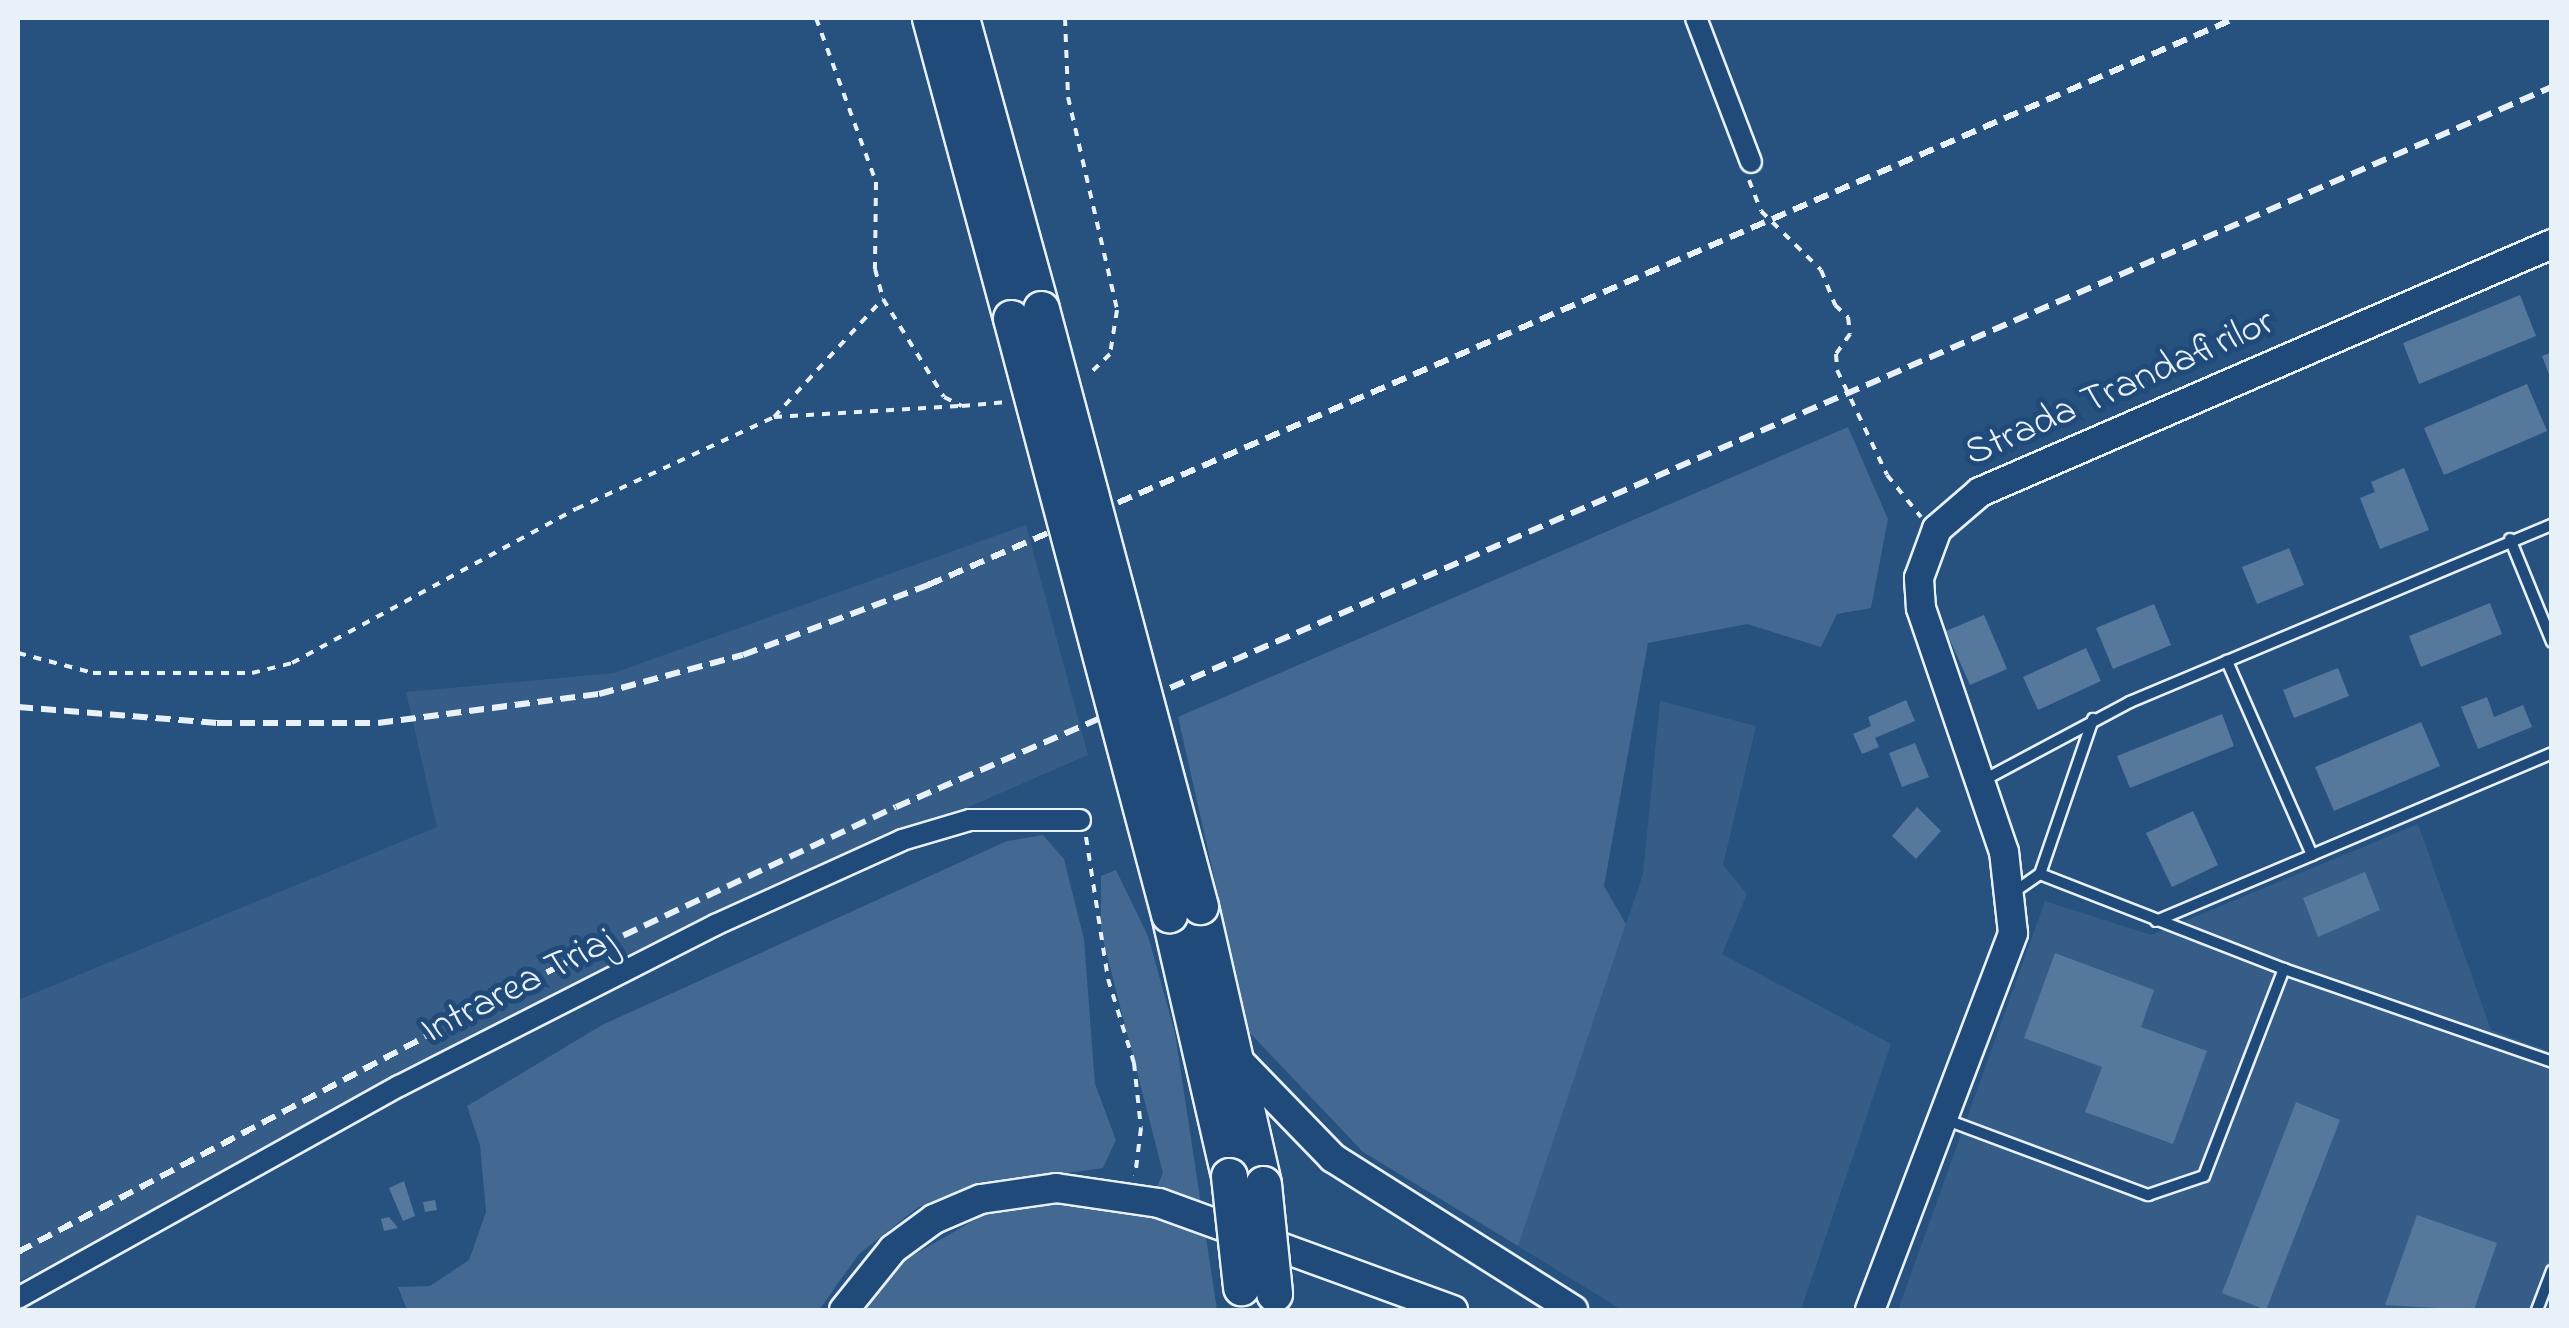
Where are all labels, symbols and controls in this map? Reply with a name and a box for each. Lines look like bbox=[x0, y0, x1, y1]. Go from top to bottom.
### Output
street label: Strada Trandafirilor bbox=[1958, 299, 2282, 479]
street label: Intrarea Triaj bbox=[414, 918, 624, 1056]

